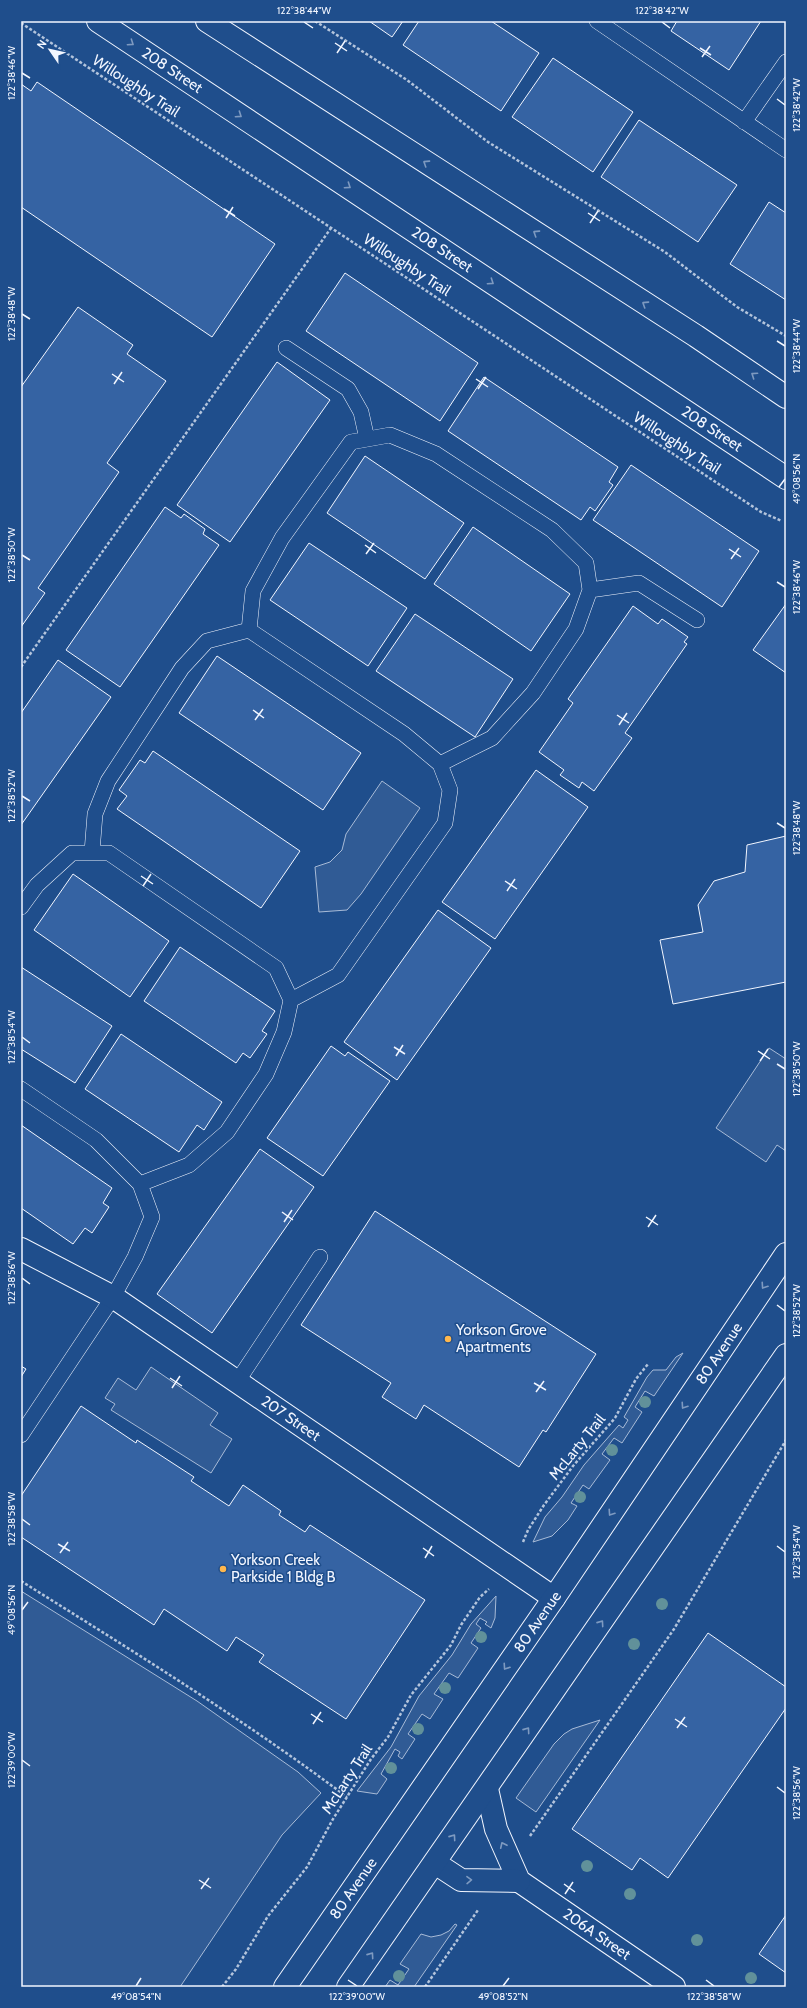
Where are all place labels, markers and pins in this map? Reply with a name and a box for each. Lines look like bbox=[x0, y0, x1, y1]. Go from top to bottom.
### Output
place label: Yorkson Grove Apartments bbox=[455, 1321, 547, 1356]
marker: Yorkson Grove Apartments bbox=[443, 1334, 453, 1344]
place label: Yorkson Creek Parkside 1 Bldg B bbox=[230, 1551, 336, 1586]
marker: Yorkson Creek Parkside 1 Bldg B bbox=[218, 1564, 228, 1574]

